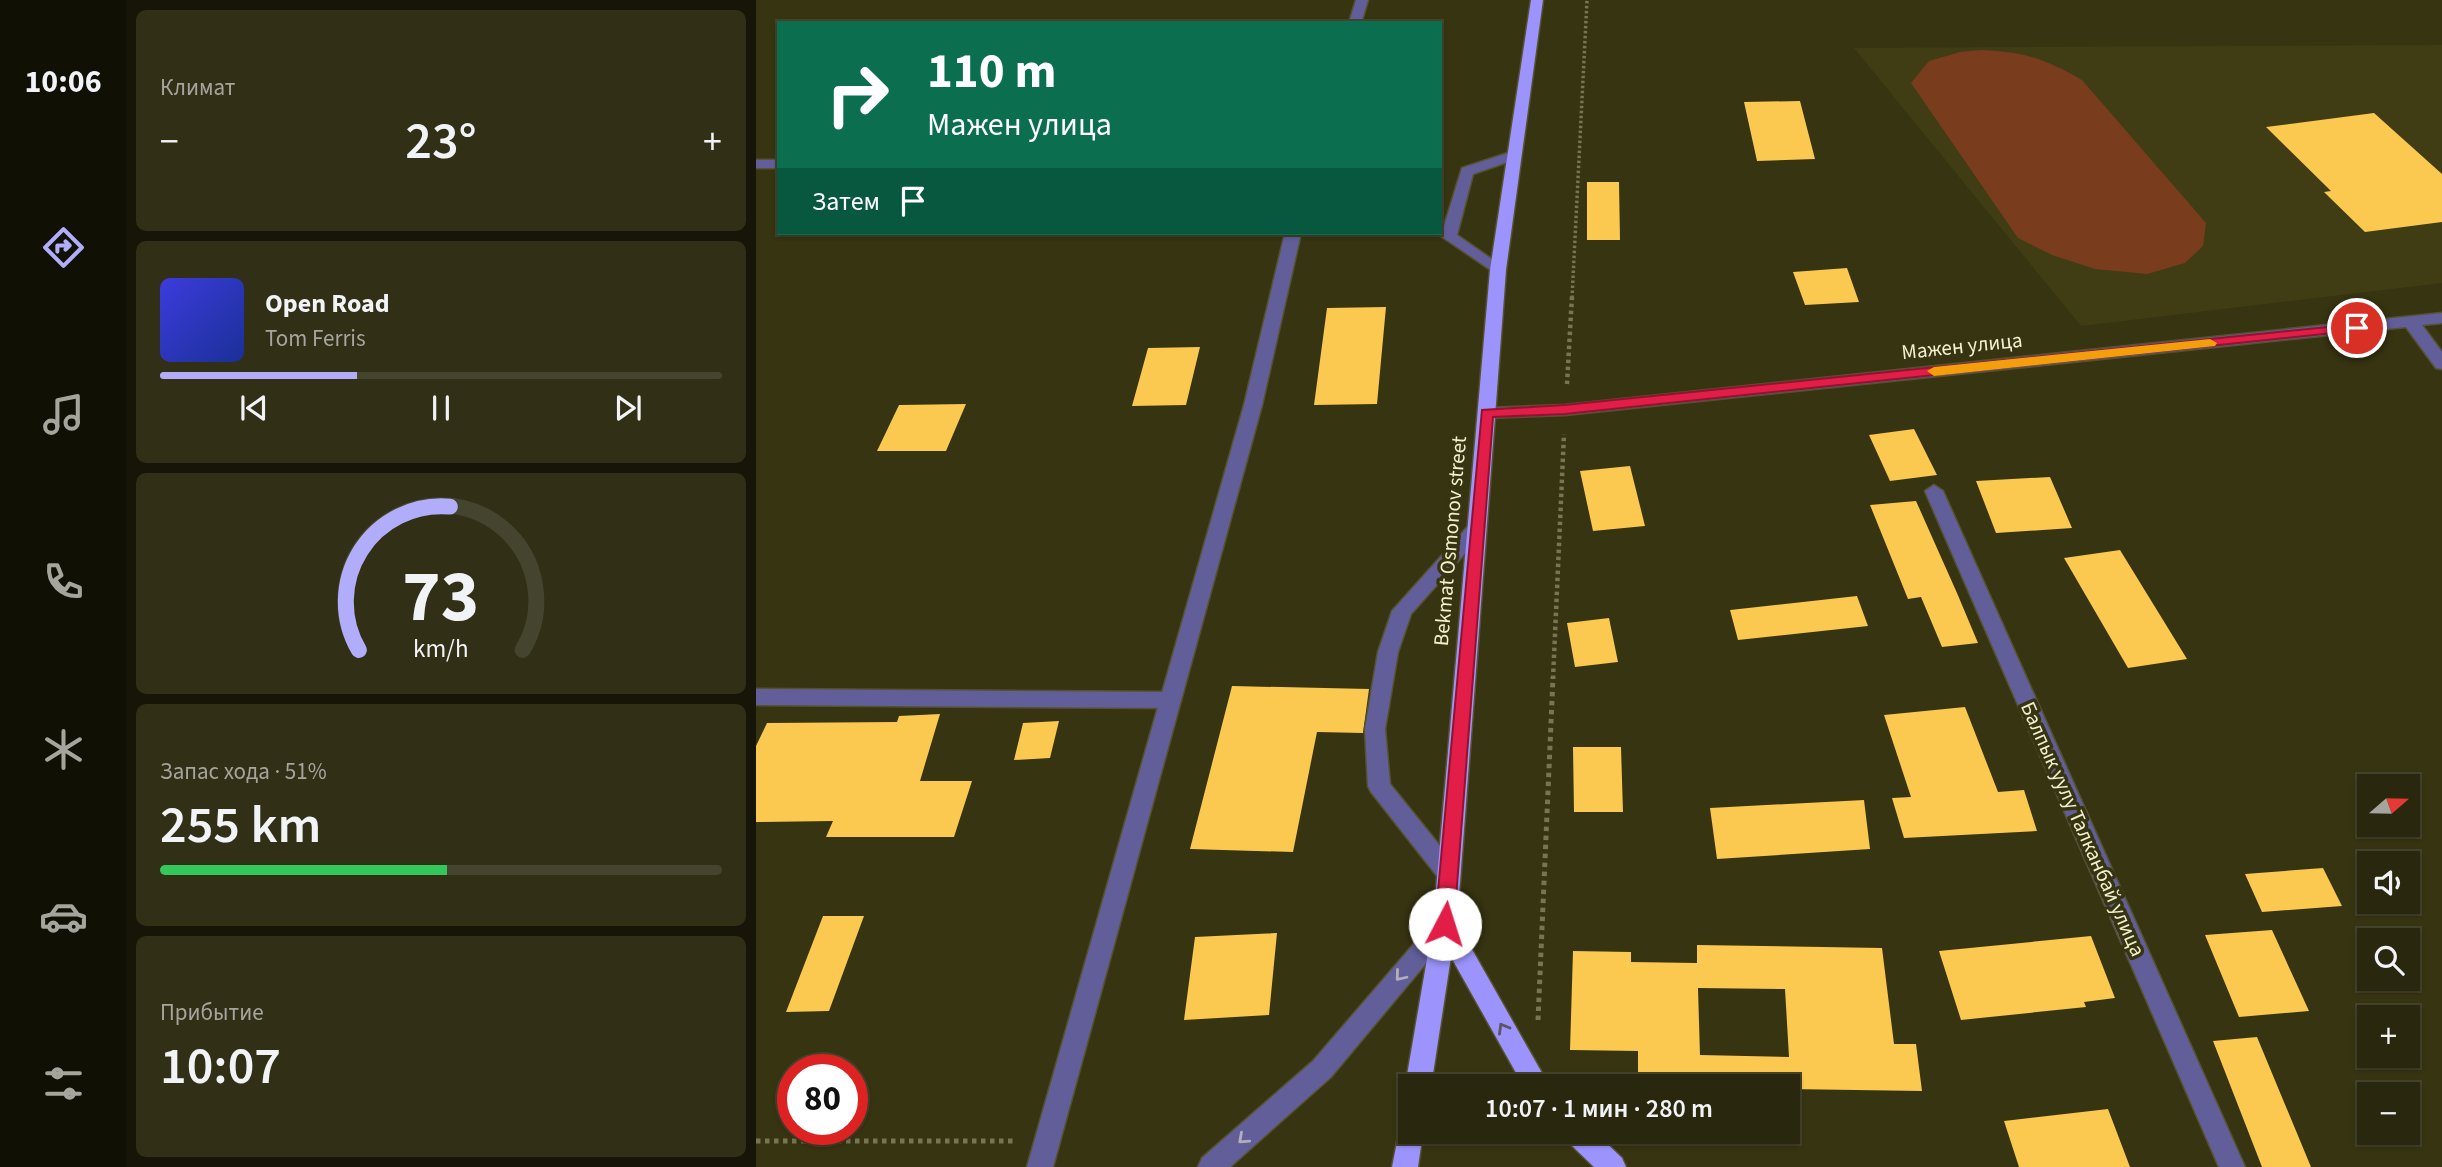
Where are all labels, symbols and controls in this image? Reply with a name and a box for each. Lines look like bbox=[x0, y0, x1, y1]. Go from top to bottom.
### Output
text: 110 m bbox=[927, 37, 1056, 107]
icon: right bbox=[812, 49, 903, 140]
text: 10:06 bbox=[24, 59, 102, 105]
text: Климат bbox=[160, 71, 235, 104]
text: Мажен улица bbox=[927, 102, 1112, 148]
text: 23° bbox=[405, 105, 477, 179]
text: − bbox=[160, 115, 179, 169]
text: + bbox=[703, 115, 722, 169]
icon: arrive bbox=[894, 182, 932, 220]
text: Затем bbox=[812, 183, 880, 220]
icon: directions bbox=[39, 223, 88, 272]
text: Open Road bbox=[265, 285, 390, 322]
pin bbox=[2327, 298, 2387, 358]
icon: arrive bbox=[2338, 309, 2376, 347]
text: Tom Ferris bbox=[265, 322, 366, 355]
street label: Мажен улица bbox=[1900, 325, 2024, 367]
icon: previous bbox=[235, 389, 273, 427]
icon: pause bbox=[422, 389, 460, 427]
icon: next bbox=[609, 389, 647, 427]
icon: music bbox=[39, 390, 88, 439]
street label: Bekmat Osmonov street bbox=[1426, 435, 1474, 647]
text: 73 bbox=[403, 545, 479, 649]
icon: phone bbox=[39, 557, 88, 606]
text: km/h bbox=[413, 630, 469, 666]
street label: Балпык уулу Талканбай улица bbox=[2013, 697, 2153, 961]
icon: climate bbox=[39, 725, 88, 774]
text: Запас хода · 51% bbox=[160, 755, 327, 788]
north arrow bbox=[2357, 774, 2420, 836]
map controls bbox=[2357, 774, 2420, 1145]
text: 255 km bbox=[160, 789, 321, 863]
button: sound bbox=[2357, 851, 2420, 914]
position arrow bbox=[1408, 887, 1482, 961]
icon: car bbox=[39, 892, 88, 941]
button: search bbox=[2357, 928, 2420, 991]
one-way arrow bbox=[1396, 968, 1409, 981]
text: Прибытие bbox=[160, 996, 264, 1029]
button: + bbox=[2357, 1005, 2420, 1068]
one-way arrow bbox=[1499, 1023, 1512, 1036]
text: 10:07 bbox=[160, 1030, 281, 1104]
speed limit sign: 80 bbox=[777, 1054, 868, 1145]
icon: filters bbox=[39, 1059, 88, 1108]
button: − bbox=[2357, 1082, 2420, 1145]
text: 10:07 · 1 мин · 280 m bbox=[1485, 1090, 1713, 1127]
one-way arrow bbox=[1238, 1131, 1251, 1143]

